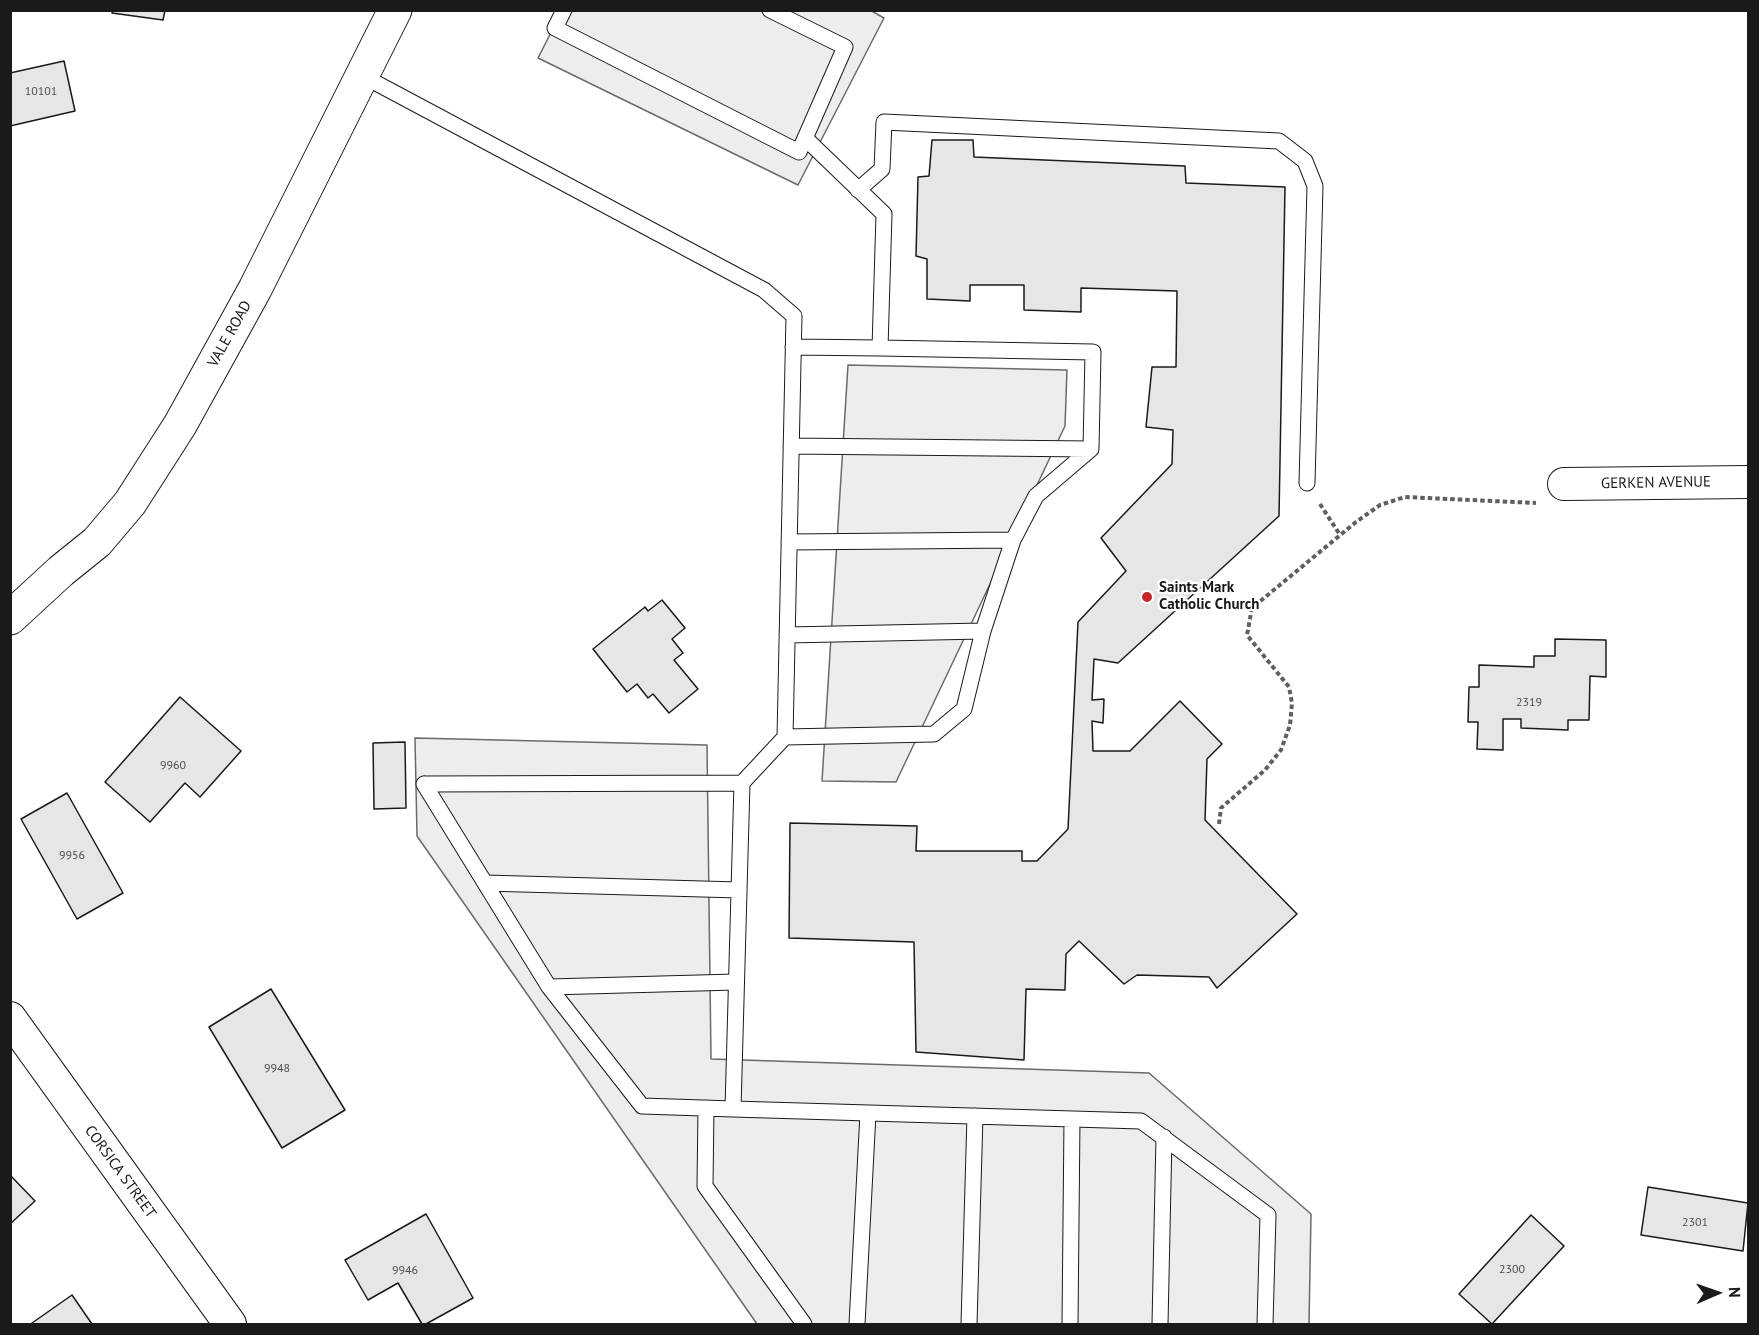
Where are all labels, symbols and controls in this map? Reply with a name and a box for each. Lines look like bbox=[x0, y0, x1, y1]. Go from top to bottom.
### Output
house number: 10101 bbox=[25, 85, 57, 99]
street label: VALE ROAD bbox=[204, 298, 256, 370]
street label: GERKEN AVENUE bbox=[1601, 473, 1711, 493]
place label: Saints Mark Catholic Church bbox=[1159, 579, 1259, 614]
marker: Saints Mark Catholic Church bbox=[1140, 590, 1154, 604]
house number: 2319 bbox=[1516, 696, 1542, 710]
house number: 9960 bbox=[160, 759, 186, 773]
house number: 9956 bbox=[59, 849, 85, 863]
house number: 9948 bbox=[264, 1062, 290, 1076]
street label: CORSICA STREET bbox=[80, 1122, 160, 1222]
house number: 2301 bbox=[1682, 1216, 1708, 1230]
house number: 2300 bbox=[1499, 1263, 1525, 1277]
north arrow bbox=[1687, 1263, 1747, 1323]
house number: 9946 bbox=[392, 1264, 418, 1278]
text: N bbox=[1725, 1287, 1745, 1298]

